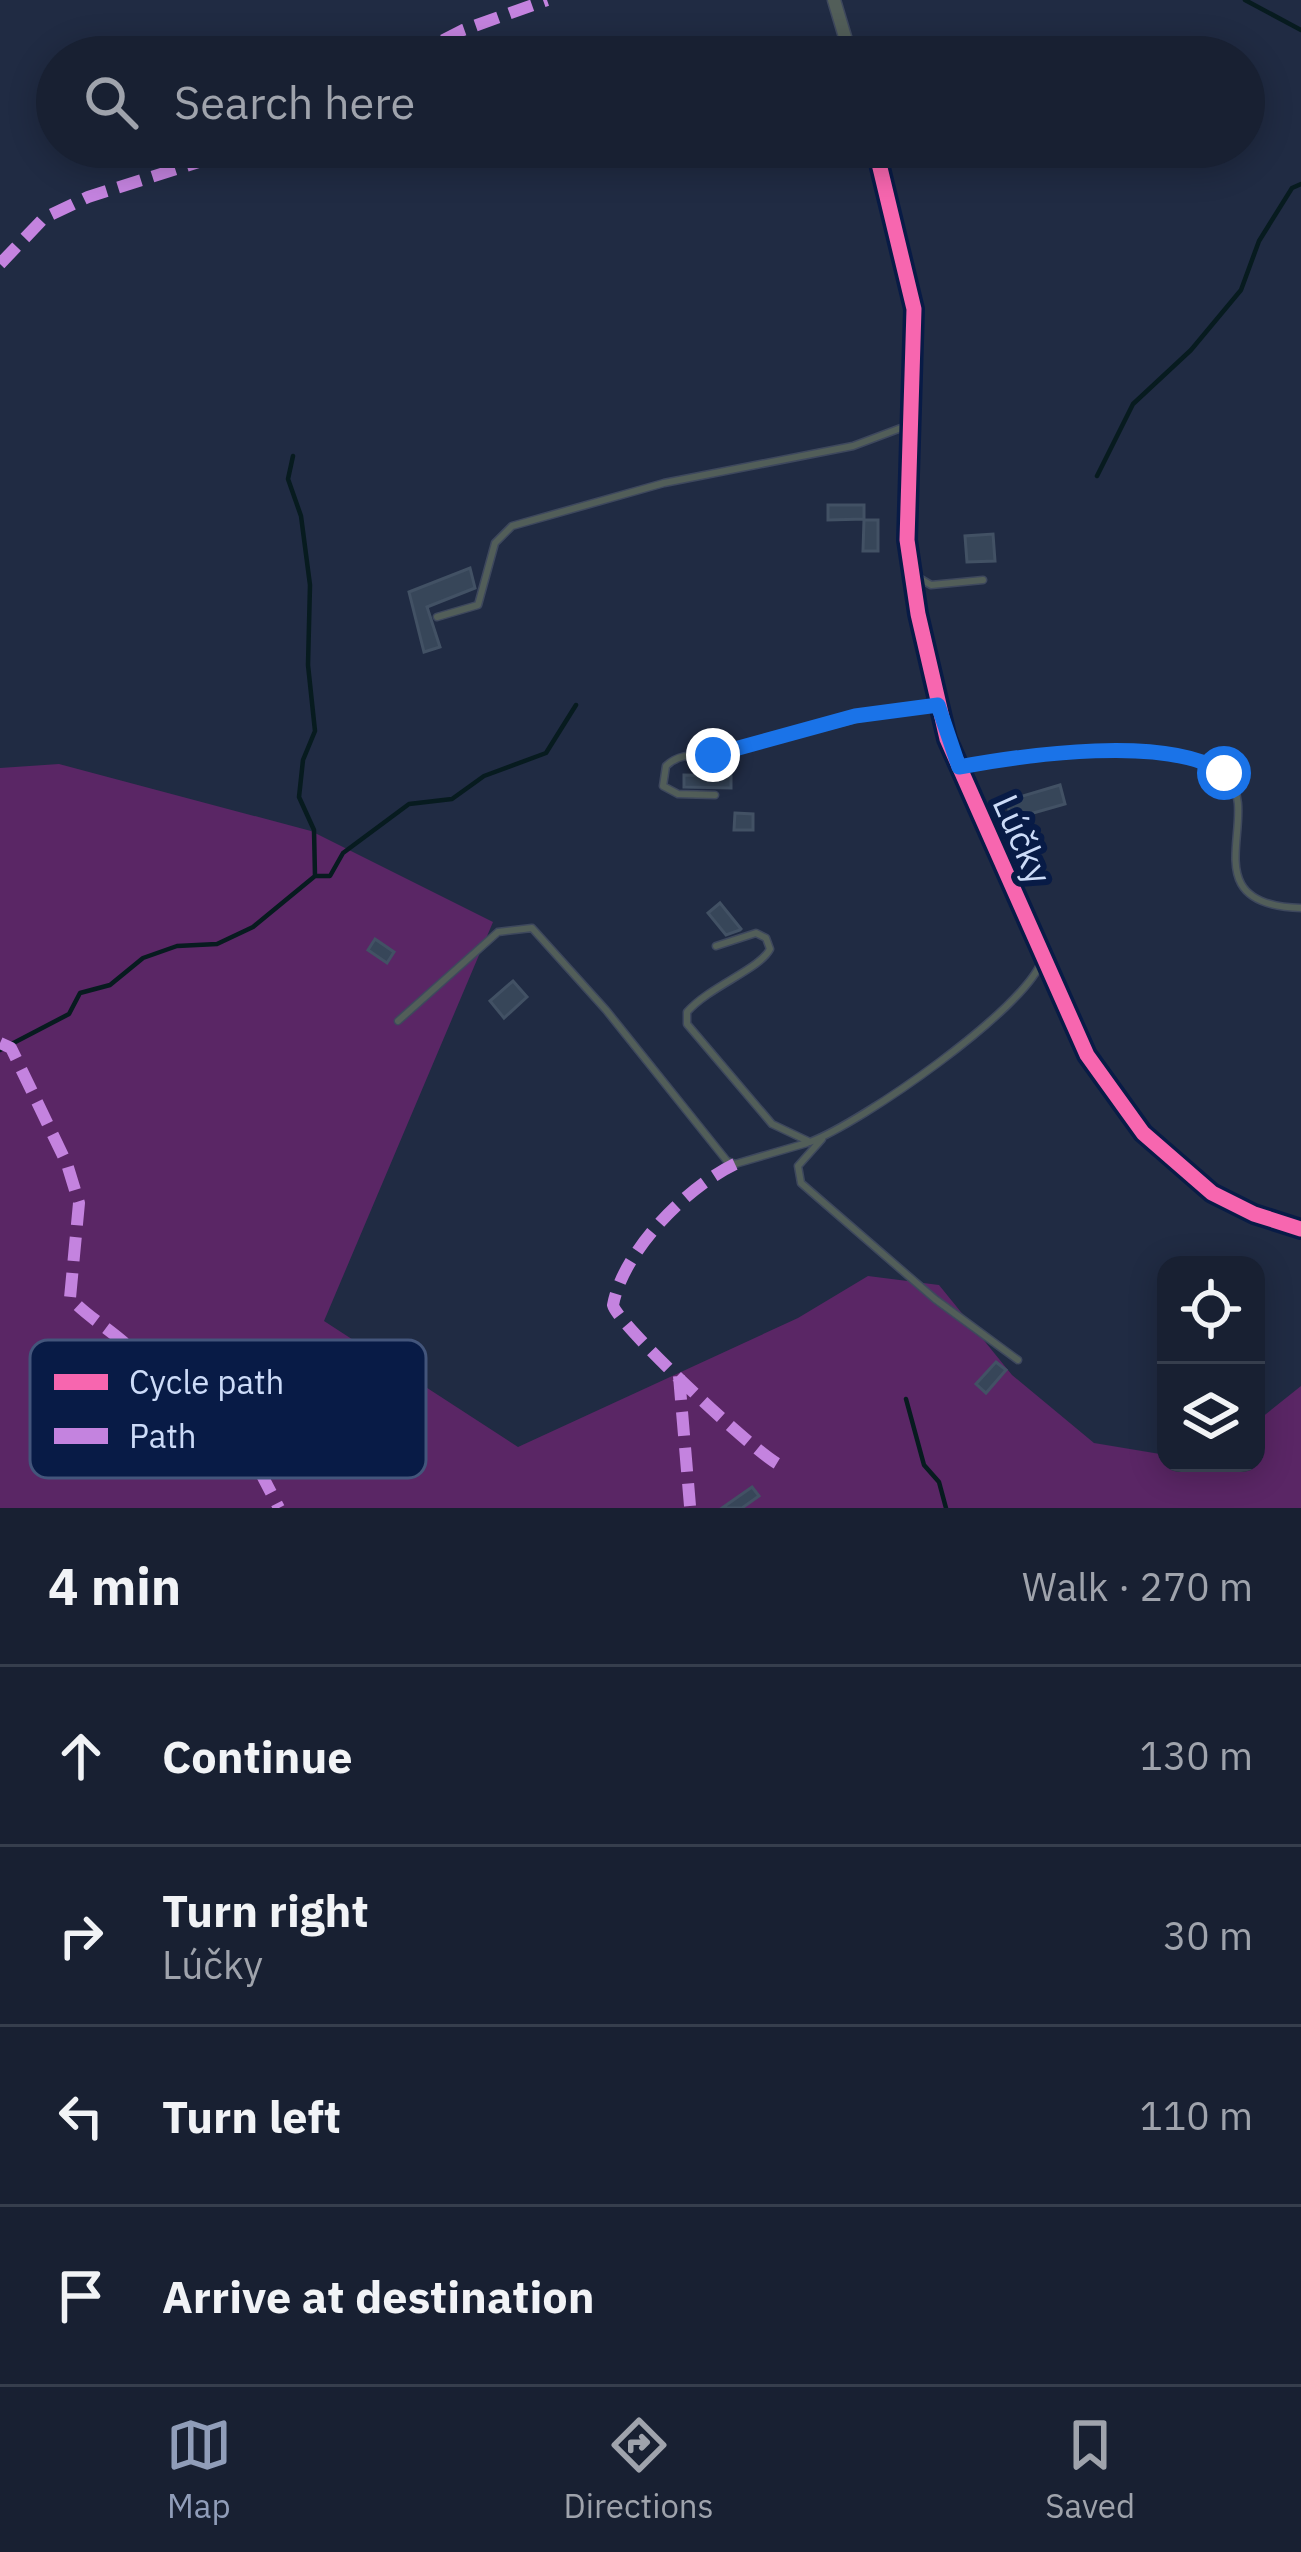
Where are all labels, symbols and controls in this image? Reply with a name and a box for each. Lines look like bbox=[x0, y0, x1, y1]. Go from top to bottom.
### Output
search box bbox=[36, 36, 1265, 168]
icon: search bbox=[78, 69, 144, 135]
text: Search here bbox=[174, 73, 415, 131]
route end bbox=[686, 728, 740, 782]
route start bbox=[1197, 746, 1251, 800]
street label: Lúčky bbox=[983, 787, 1063, 891]
map controls bbox=[1157, 1256, 1265, 1472]
button: locate bbox=[1157, 1256, 1265, 1364]
legend bbox=[30, 1340, 426, 1478]
text: Cycle path bbox=[129, 1360, 284, 1403]
button: layers bbox=[1157, 1364, 1265, 1472]
text: Path bbox=[129, 1414, 197, 1457]
text: 4 min bbox=[48, 1553, 181, 1619]
text: Walk · 270 m bbox=[1022, 1561, 1253, 1612]
icon: ahead bbox=[48, 1723, 114, 1789]
text: Continue bbox=[162, 1727, 353, 1785]
text: 130 m bbox=[1140, 1730, 1253, 1781]
text: Turn right bbox=[162, 1881, 369, 1939]
icon: right bbox=[48, 1903, 114, 1969]
text: 30 m bbox=[1163, 1910, 1253, 1961]
text: Lúčky bbox=[162, 1939, 263, 1990]
icon: left bbox=[48, 2083, 114, 2149]
text: Turn left bbox=[162, 2087, 341, 2145]
text: 110 m bbox=[1140, 2090, 1253, 2141]
icon: arrive bbox=[48, 2263, 114, 2329]
text: Arrive at destination bbox=[162, 2267, 595, 2325]
tab: Map bbox=[166, 2412, 232, 2527]
tab: Directions bbox=[564, 2412, 714, 2527]
tab: Saved bbox=[1045, 2412, 1135, 2527]

